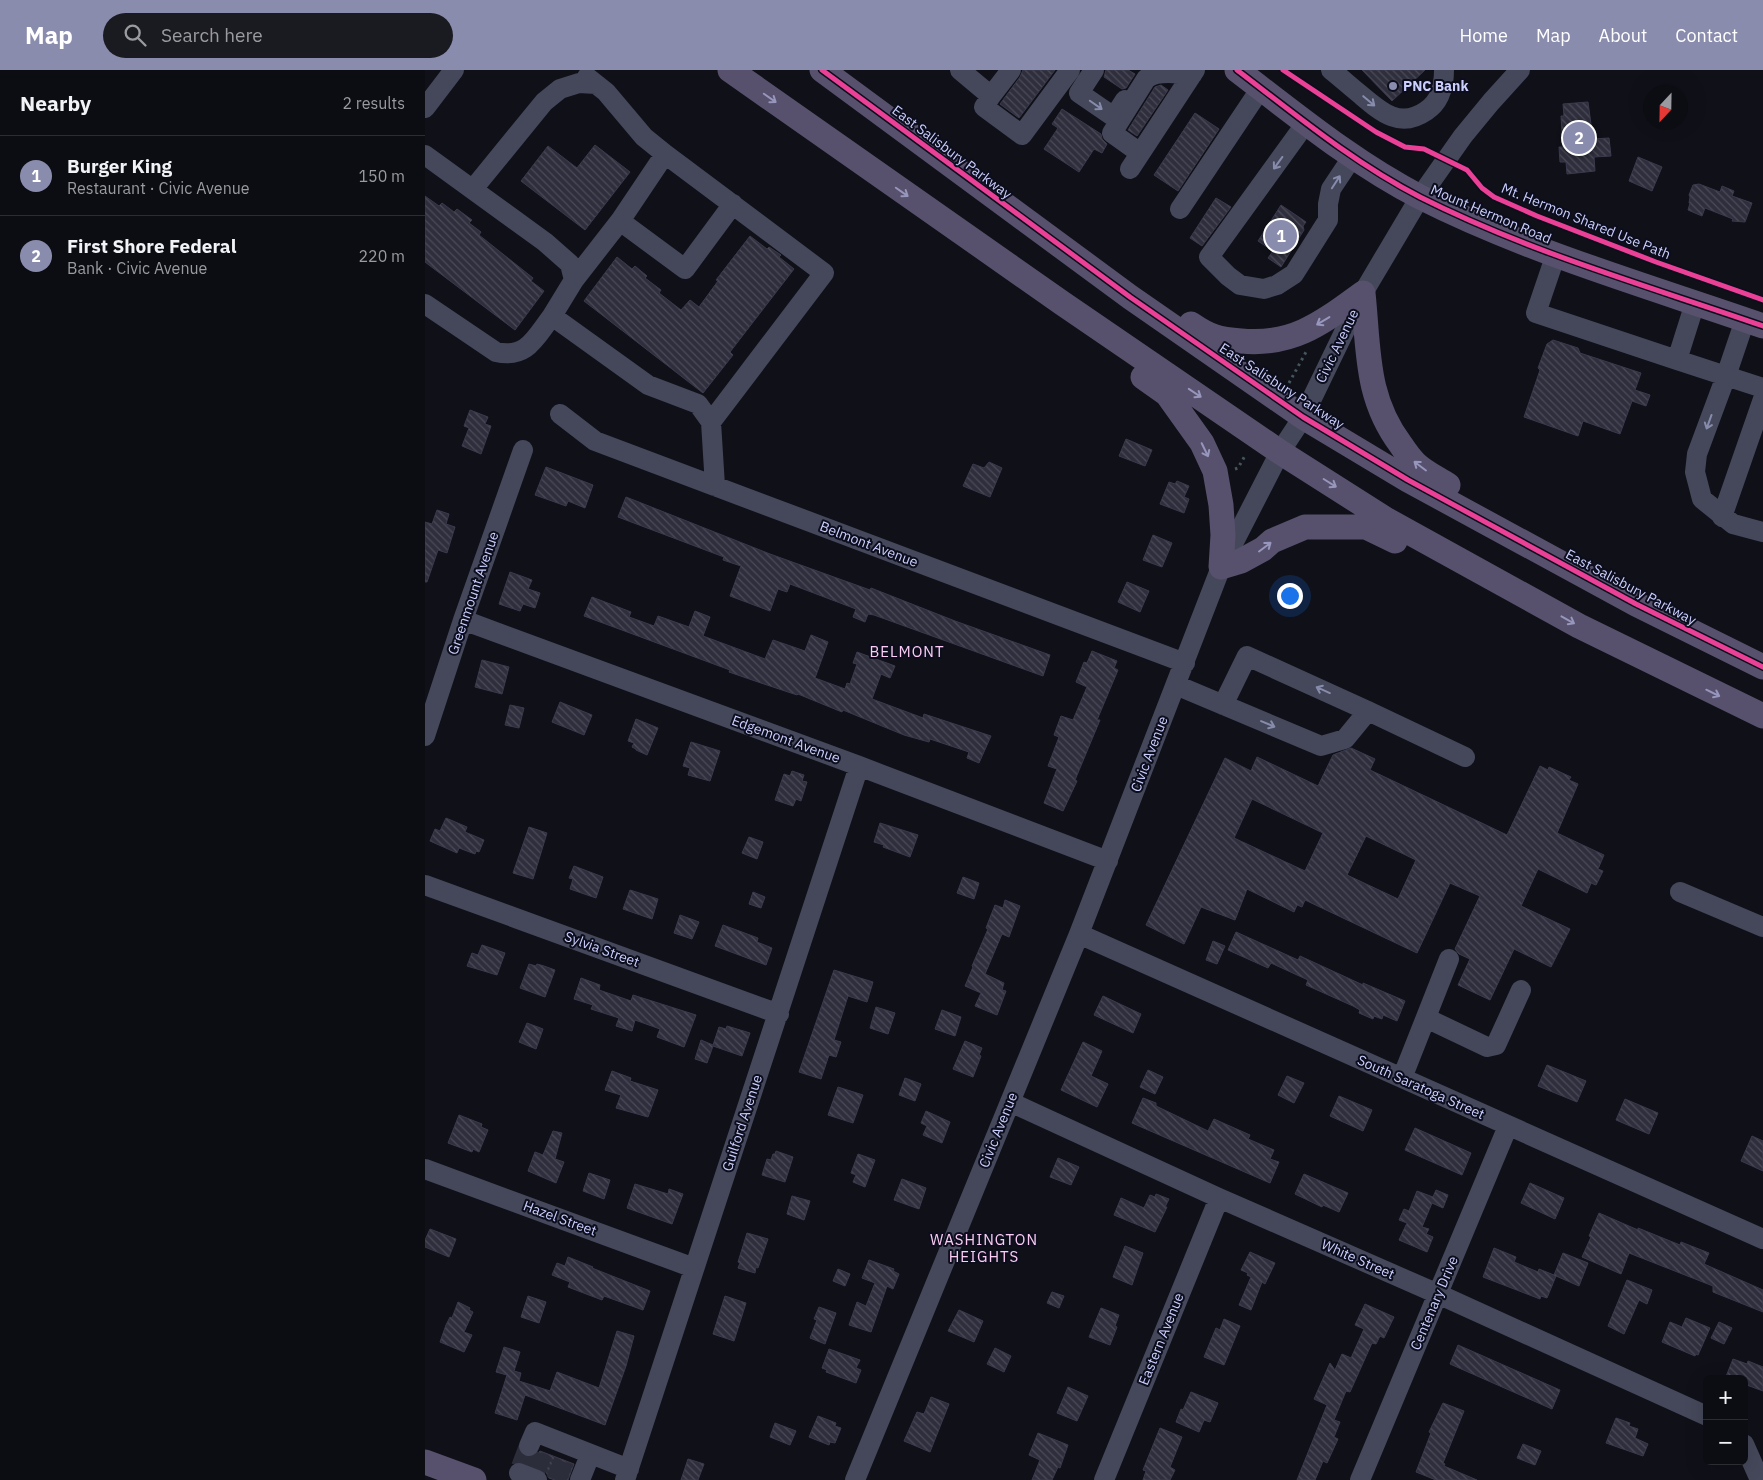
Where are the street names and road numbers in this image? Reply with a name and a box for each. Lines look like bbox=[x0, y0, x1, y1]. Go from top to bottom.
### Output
street label: East Salisbury Parkway bbox=[889, 101, 1015, 203]
street label: Mt. Hermon Shared Use Path bbox=[1499, 179, 1673, 263]
street label: Mount Hermon Road bbox=[1428, 180, 1554, 248]
street label: Civic Avenue bbox=[1311, 306, 1363, 386]
street label: East Salisbury Parkway bbox=[1216, 339, 1348, 433]
street label: Belmont Avenue bbox=[817, 517, 921, 571]
street label: Greenmount Avenue bbox=[443, 529, 503, 657]
street label: East Salisbury Parkway bbox=[1563, 545, 1699, 629]
street label: Edgemont Avenue bbox=[729, 711, 843, 767]
street label: Civic Avenue bbox=[1126, 713, 1172, 794]
street label: Sylvia Street bbox=[562, 927, 642, 971]
street label: South Saratoga Street bbox=[1355, 1051, 1488, 1123]
street label: Guilford Avenue bbox=[718, 1072, 766, 1174]
street label: Civic Avenue bbox=[975, 1089, 1021, 1170]
street label: Hazel Street bbox=[521, 1196, 599, 1240]
street label: White Street bbox=[1319, 1235, 1397, 1283]
street label: Centenary Drive bbox=[1406, 1253, 1462, 1353]
street label: Eastern Avenue bbox=[1134, 1290, 1188, 1388]

